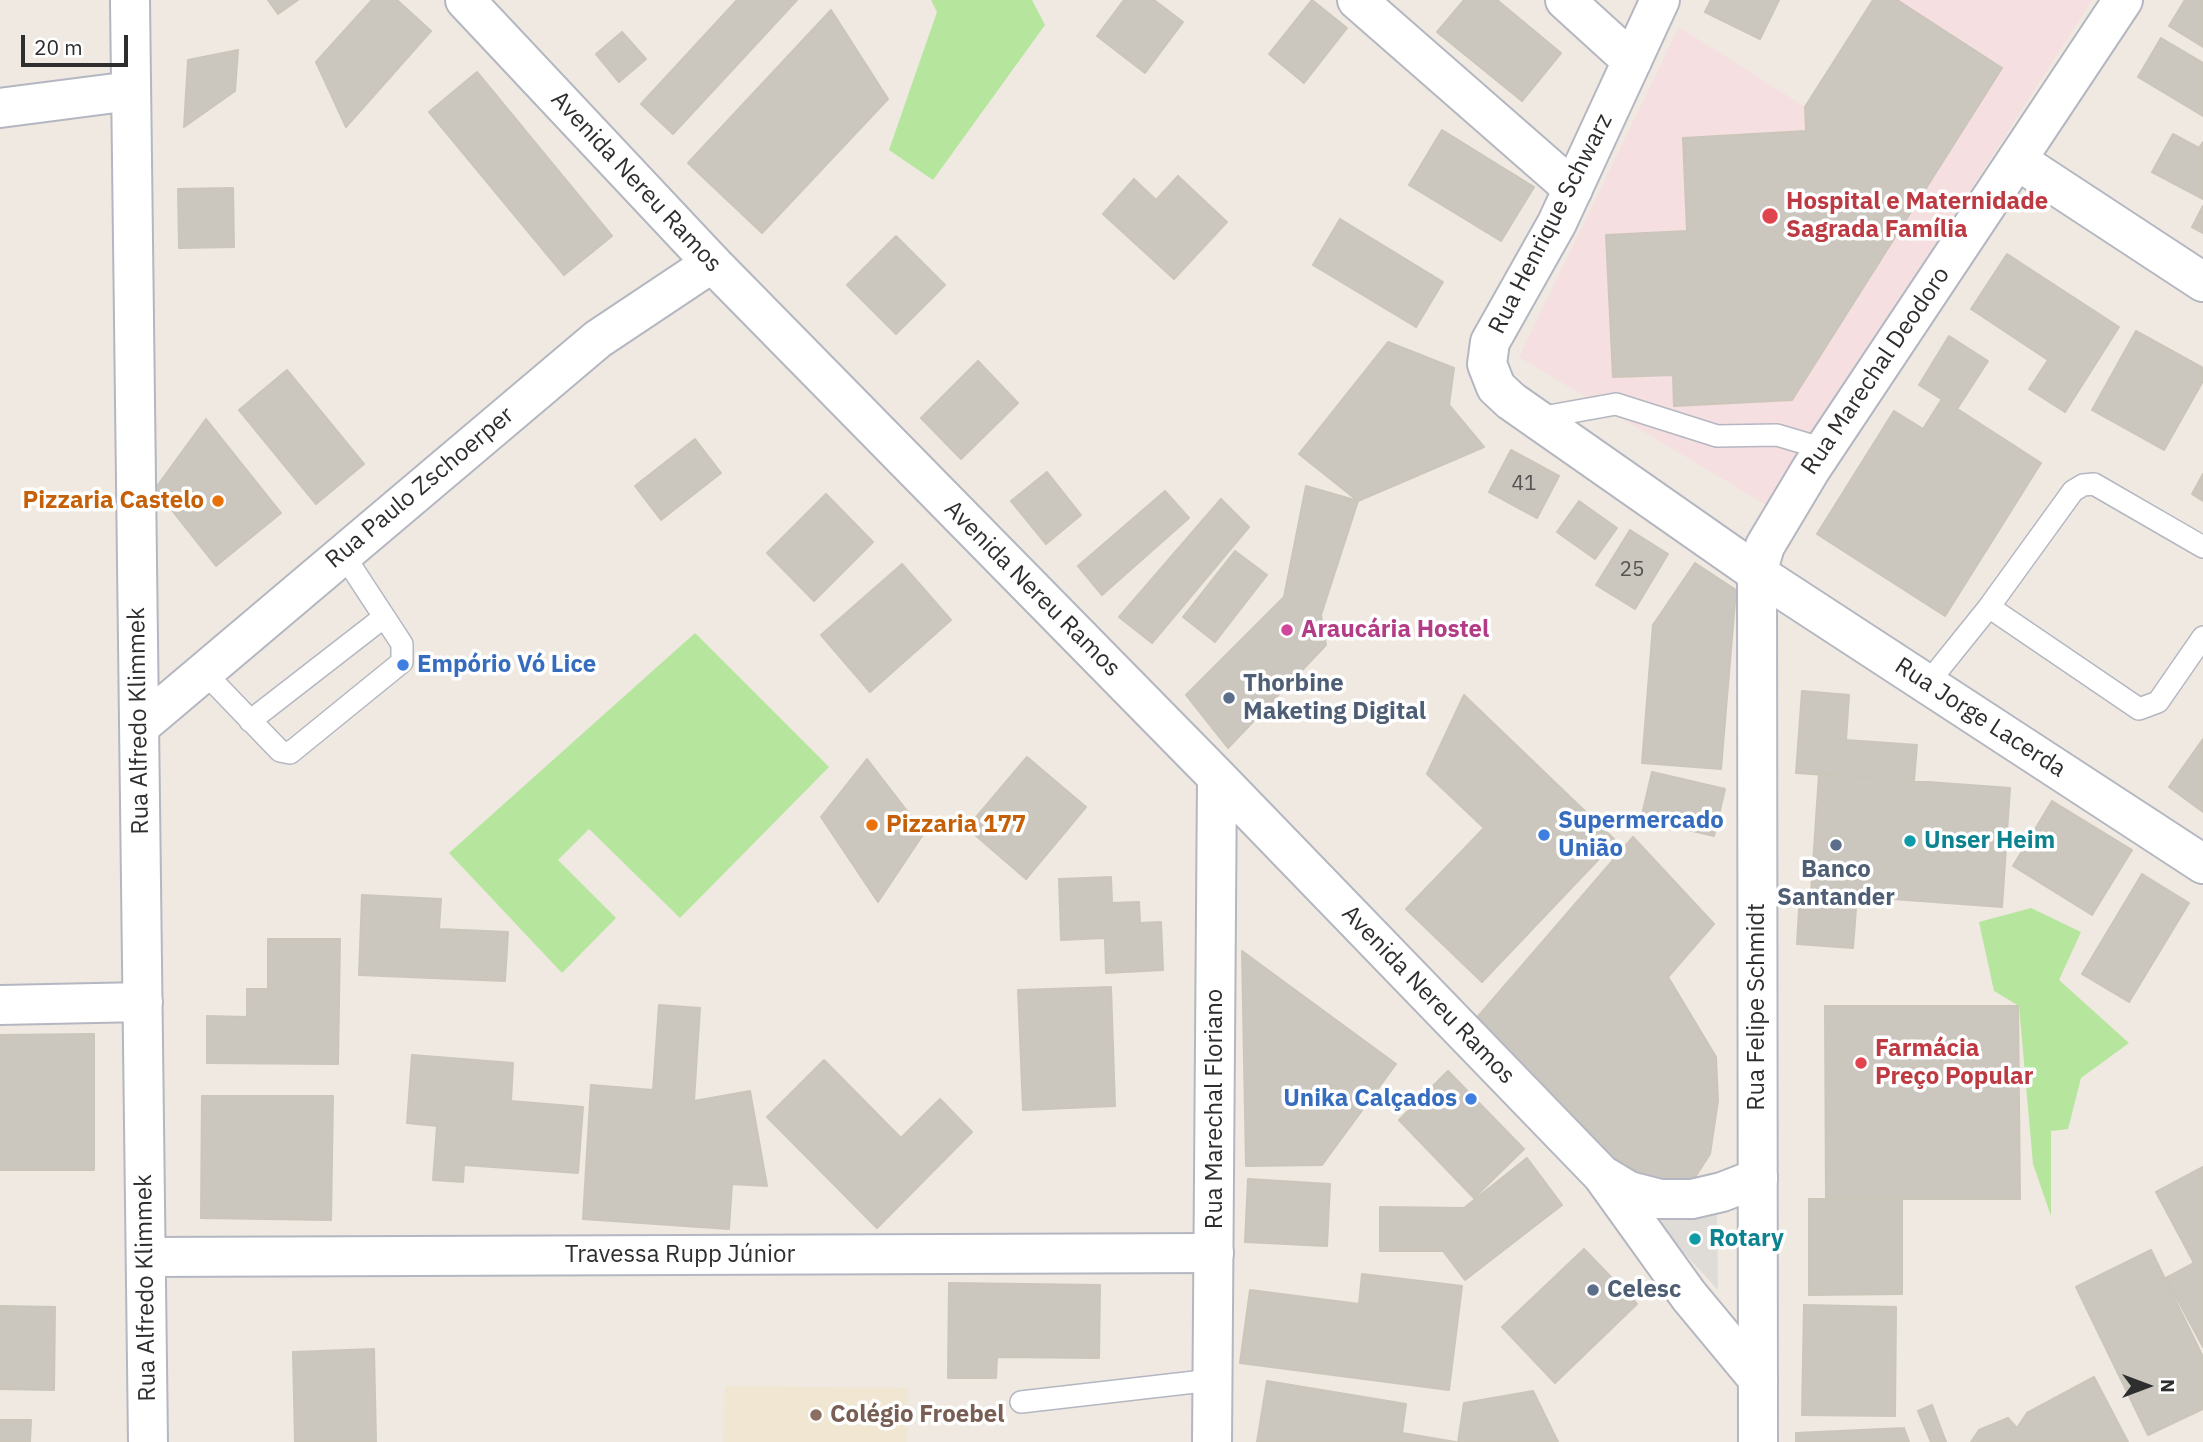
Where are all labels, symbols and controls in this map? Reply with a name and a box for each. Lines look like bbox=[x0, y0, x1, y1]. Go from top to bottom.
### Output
scale bar bbox=[24, 21, 131, 65]
text: 20 m bbox=[34, 33, 83, 61]
street label: Avenida Nereu Ramos bbox=[545, 85, 727, 279]
street label: Rua Henrique Schwarz bbox=[1483, 109, 1619, 339]
place label: Hospital e Maternidade Sagrada Família bbox=[1786, 188, 2048, 244]
marker: Hospital e Maternidade Sagrada Família bbox=[1760, 206, 1780, 226]
street label: Rua Marechal Deodoro bbox=[1796, 262, 1956, 480]
street label: Rua Paulo Zschoerper bbox=[320, 401, 520, 575]
house number: 41 bbox=[1511, 471, 1537, 497]
place label: Pizzaria Castelo bbox=[22, 487, 204, 515]
marker: Pizzaria Castelo bbox=[210, 493, 226, 509]
street label: Avenida Nereu Ramos bbox=[938, 495, 1126, 683]
house number: 25 bbox=[1619, 557, 1645, 583]
street label: Rua Alfredo Klimmek bbox=[123, 607, 155, 835]
place label: Araucária Hostel bbox=[1301, 616, 1489, 644]
marker: Araucária Hostel bbox=[1279, 622, 1295, 638]
place label: Empório Vó Lice bbox=[417, 651, 596, 679]
street label: Rua Jorge Lacerda bbox=[1889, 652, 2071, 784]
marker: Empório Vó Lice bbox=[395, 657, 411, 673]
place label: Thorbine Maketing Digital bbox=[1243, 670, 1426, 726]
marker: Thorbine Maketing Digital bbox=[1221, 690, 1237, 706]
place label: Supermercado União bbox=[1558, 807, 1724, 863]
place label: Pizzaria 177 bbox=[886, 811, 1026, 839]
marker: Pizzaria 177 bbox=[864, 817, 880, 833]
marker: Supermercado União bbox=[1536, 827, 1552, 843]
place label: Unser Heim bbox=[1924, 827, 2055, 855]
marker: Unser Heim bbox=[1902, 833, 1918, 849]
marker: Banco Santander bbox=[1828, 837, 1844, 853]
place label: Banco Santander bbox=[1777, 856, 1895, 912]
street label: Avenida Nereu Ramos bbox=[1335, 900, 1521, 1090]
street label: Rua Felipe Schmidt bbox=[1743, 903, 1771, 1111]
street label: Rua Marechal Floriano bbox=[1201, 989, 1229, 1229]
place label: Farmácia Preço Popular bbox=[1875, 1035, 2033, 1091]
marker: Farmácia Preço Popular bbox=[1853, 1055, 1869, 1071]
place label: Unika Calçados bbox=[1283, 1085, 1457, 1113]
marker: Unika Calçados bbox=[1463, 1091, 1479, 1107]
street label: Rua Alfredo Klimmek bbox=[130, 1174, 162, 1402]
place label: Rotary bbox=[1709, 1225, 1784, 1253]
marker: Rotary bbox=[1687, 1231, 1703, 1247]
street label: Travessa Rupp Júnior bbox=[565, 1241, 795, 1269]
place label: Celesc bbox=[1607, 1276, 1681, 1304]
marker: Celesc bbox=[1585, 1282, 1601, 1298]
north arrow bbox=[2112, 1351, 2182, 1421]
text: N bbox=[2156, 1379, 2180, 1393]
place label: Colégio Froebel bbox=[830, 1401, 1005, 1429]
marker: Colégio Froebel bbox=[808, 1407, 824, 1423]

